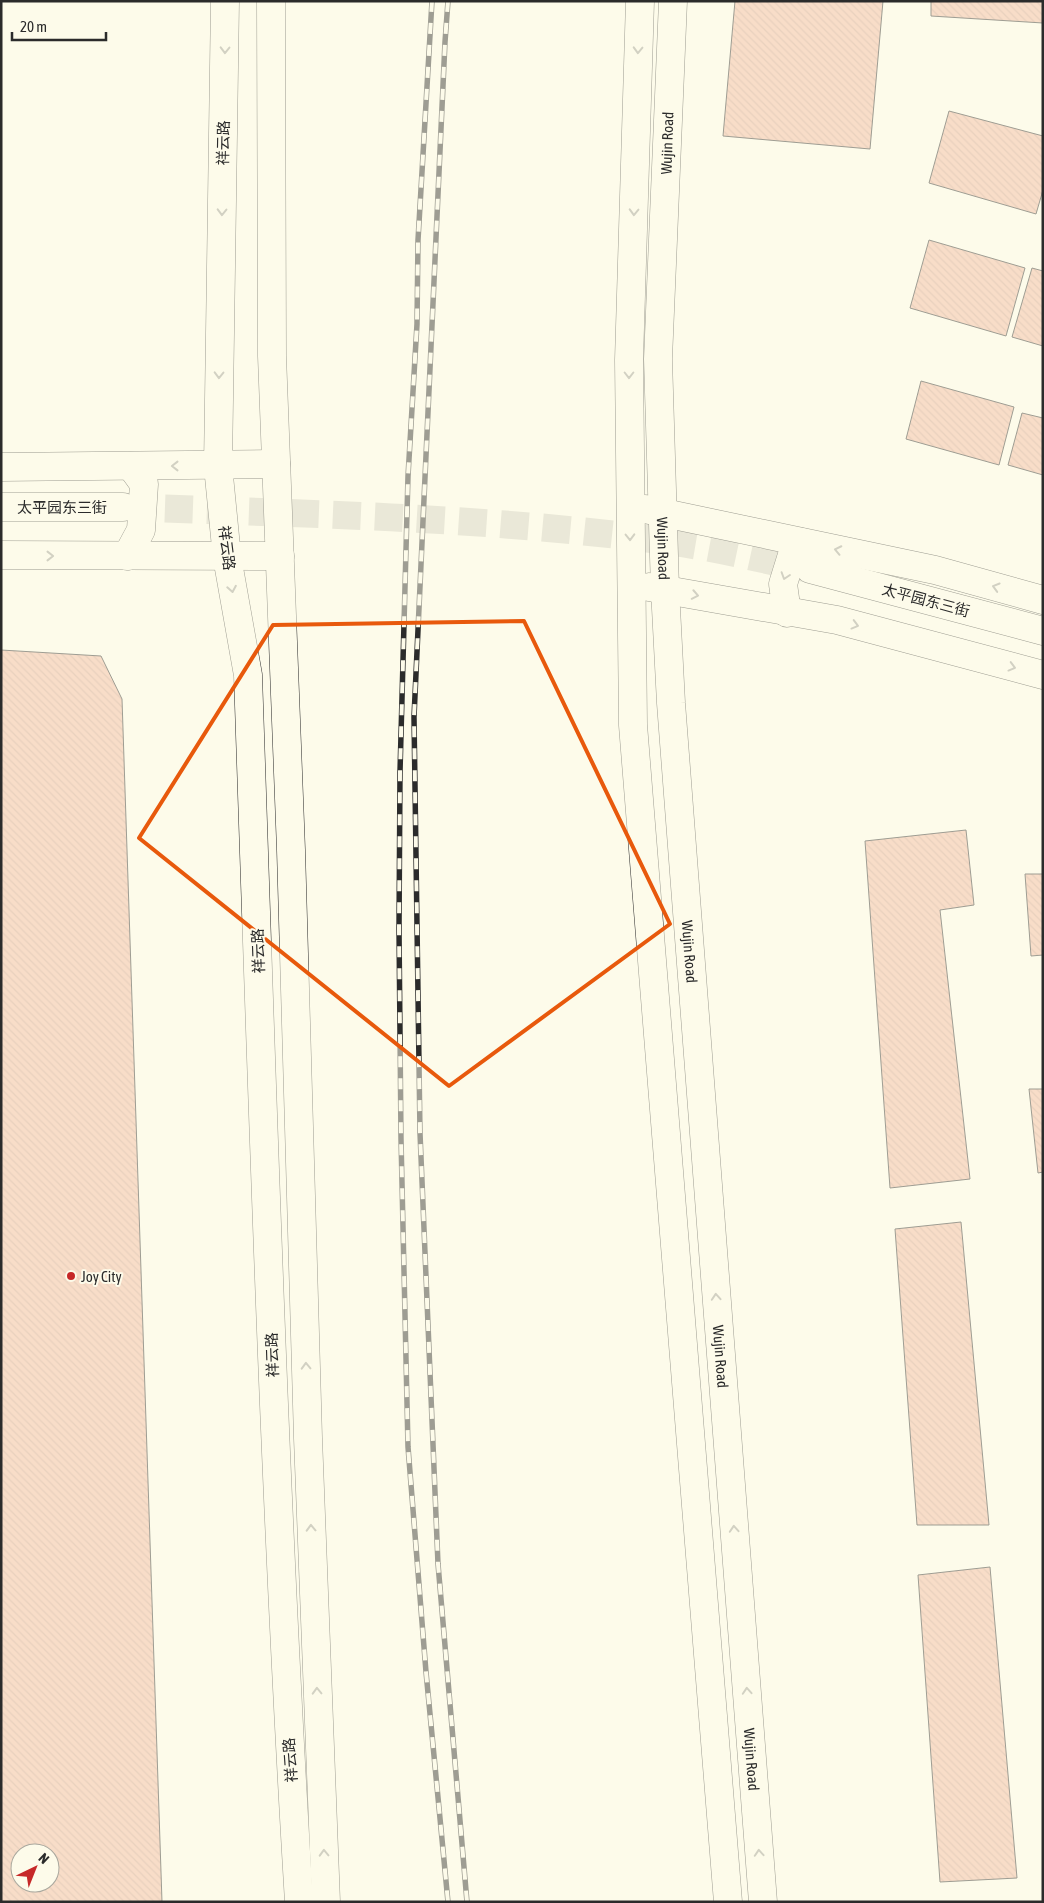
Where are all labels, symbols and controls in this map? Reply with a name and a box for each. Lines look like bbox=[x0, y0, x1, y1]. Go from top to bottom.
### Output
scale bar bbox=[12, 10, 106, 42]
text: 20 m bbox=[20, 18, 47, 35]
one-way arrow bbox=[220, 46, 230, 54]
one-way arrow bbox=[633, 46, 644, 54]
street label: Wujin Road bbox=[657, 111, 677, 175]
street label: 祥云路 bbox=[214, 120, 232, 166]
one-way arrow bbox=[217, 209, 227, 217]
one-way arrow bbox=[628, 209, 639, 217]
one-way arrow bbox=[214, 372, 224, 379]
one-way arrow bbox=[624, 372, 634, 379]
one-way arrow bbox=[171, 461, 178, 471]
street label: 太平园东三街 bbox=[17, 499, 107, 516]
street label: Wujin Road bbox=[654, 517, 673, 580]
street label: 祥云路 bbox=[216, 525, 238, 571]
one-way arrow bbox=[624, 534, 635, 542]
one-way arrow bbox=[833, 545, 842, 555]
one-way arrow bbox=[46, 551, 54, 561]
one-way arrow bbox=[781, 571, 791, 579]
street label: 太平园东三街 bbox=[880, 580, 972, 620]
one-way arrow bbox=[991, 582, 1000, 593]
one-way arrow bbox=[227, 585, 237, 593]
one-way arrow bbox=[691, 589, 700, 599]
one-way arrow bbox=[851, 619, 859, 630]
one-way arrow bbox=[1008, 661, 1016, 672]
street label: Wujin Road bbox=[679, 920, 701, 984]
street label: 祥云路 bbox=[249, 928, 267, 974]
place label: Joy City bbox=[81, 1268, 122, 1285]
marker: Joy City bbox=[65, 1270, 77, 1282]
one-way arrow bbox=[711, 1293, 722, 1301]
street label: Wujin Road bbox=[710, 1325, 732, 1388]
street label: 祥云路 bbox=[263, 1332, 281, 1378]
one-way arrow bbox=[300, 1362, 311, 1370]
one-way arrow bbox=[306, 1524, 317, 1532]
one-way arrow bbox=[729, 1525, 740, 1533]
one-way arrow bbox=[312, 1686, 323, 1694]
one-way arrow bbox=[741, 1687, 752, 1695]
street label: Wujin Road bbox=[741, 1727, 763, 1791]
street label: 祥云路 bbox=[280, 1737, 300, 1783]
north arrow bbox=[10, 1843, 60, 1893]
one-way arrow bbox=[318, 1849, 329, 1857]
one-way arrow bbox=[754, 1849, 765, 1857]
text: N bbox=[35, 1850, 52, 1867]

